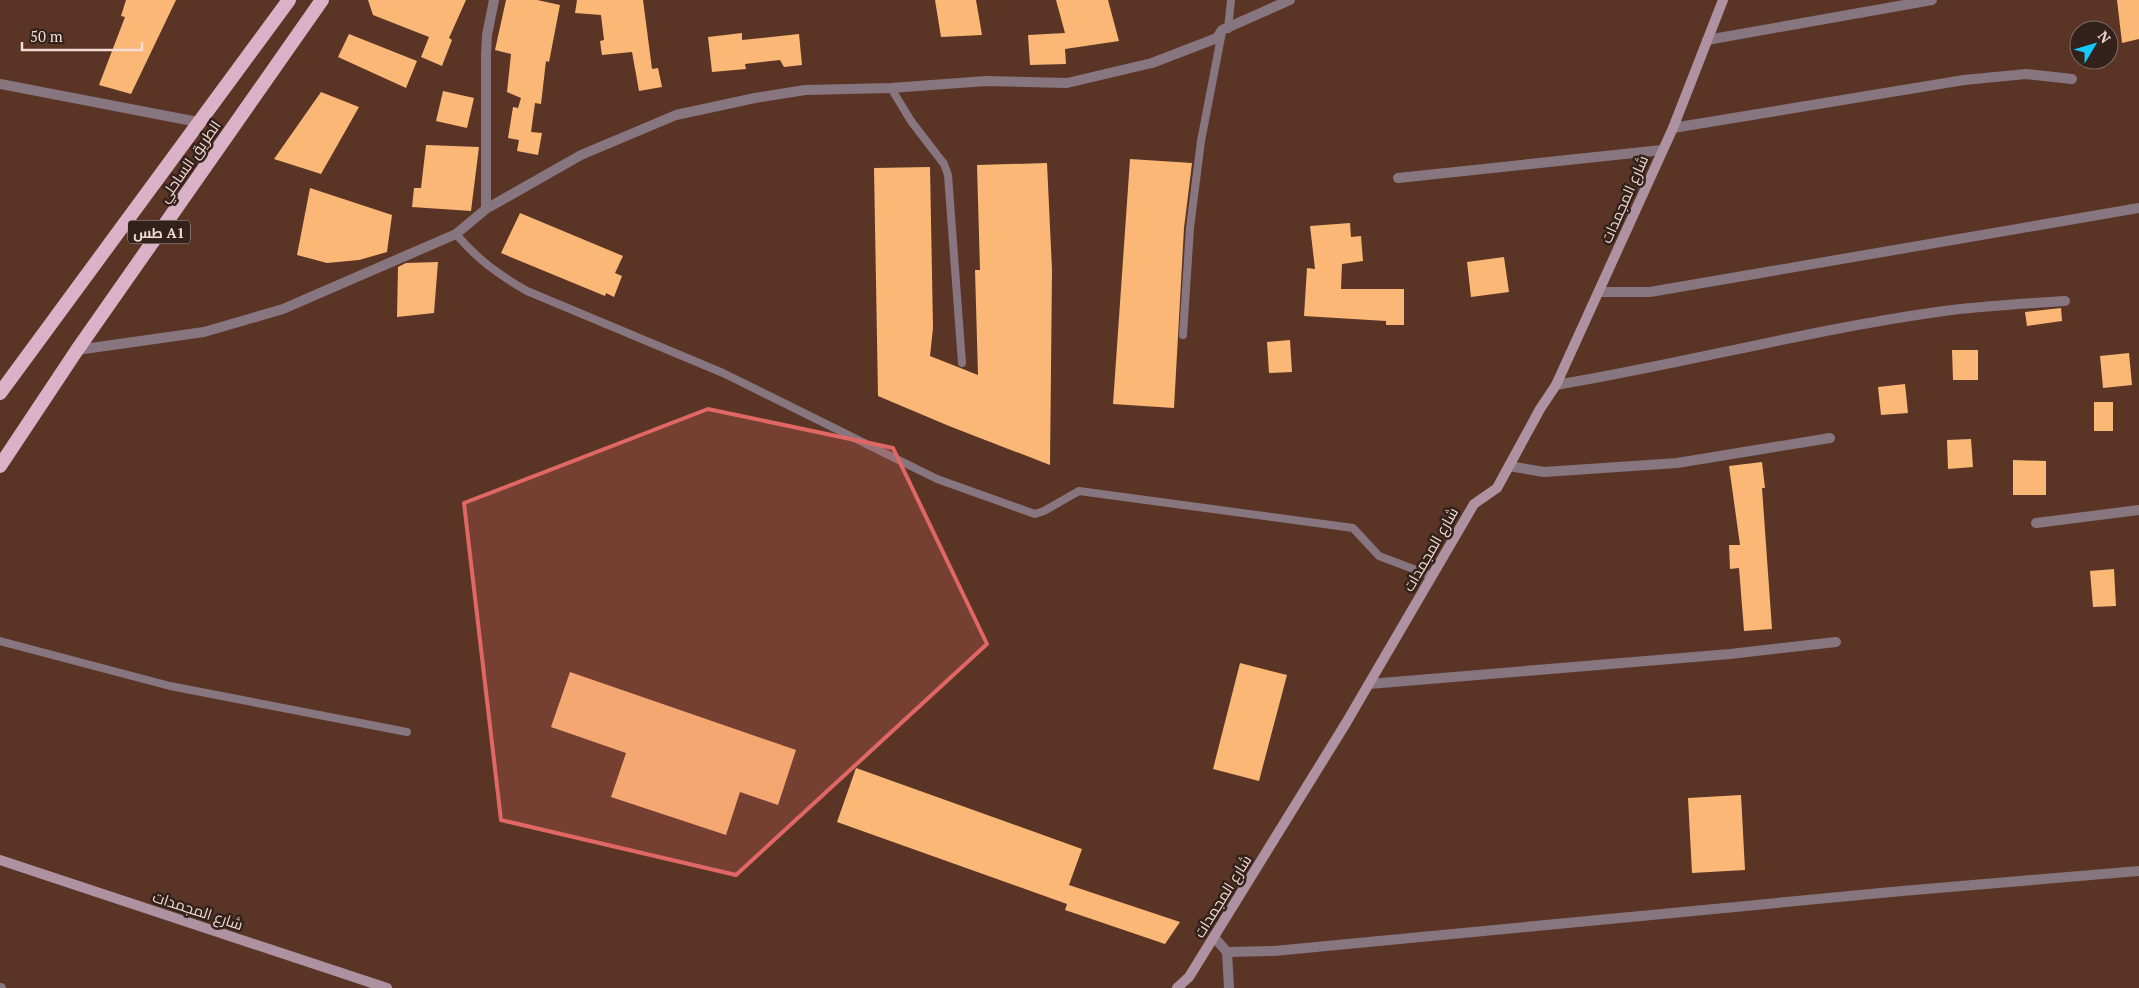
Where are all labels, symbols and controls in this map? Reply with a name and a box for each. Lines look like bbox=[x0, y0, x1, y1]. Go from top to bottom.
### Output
scale bar bbox=[22, 20, 142, 52]
north arrow bbox=[2069, 20, 2119, 70]
text: 50 m bbox=[30, 26, 63, 46]
text: N bbox=[2094, 27, 2116, 47]
street label: الطريق الساحلي bbox=[153, 116, 227, 208]
street label: شارع المجمدات bbox=[1596, 152, 1654, 247]
road number: طس A1 bbox=[128, 220, 190, 243]
street label: شارع المجمدات bbox=[1398, 503, 1464, 596]
street label: شارع المجمدات bbox=[1189, 851, 1257, 942]
street label: شارع المجمدات bbox=[150, 886, 246, 936]

